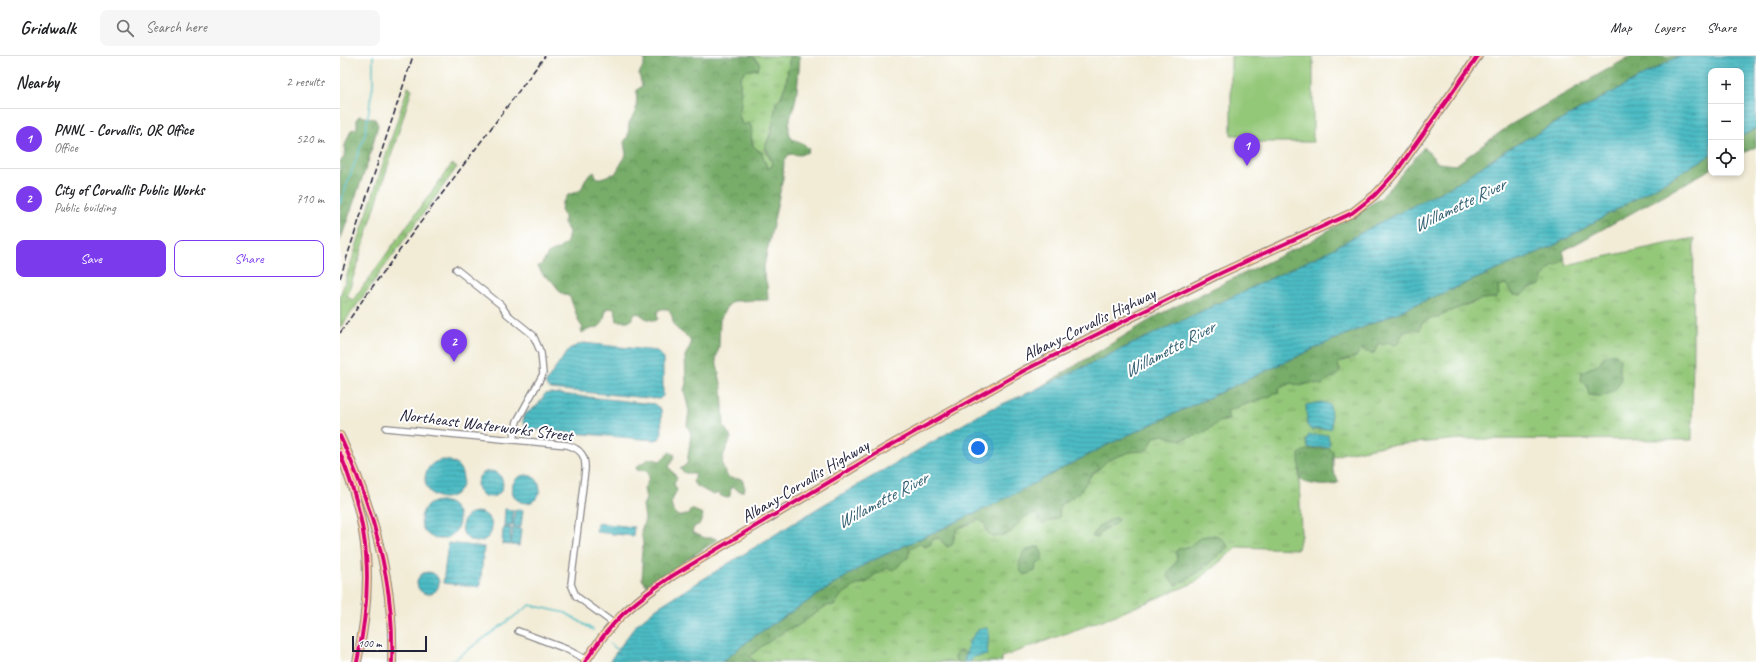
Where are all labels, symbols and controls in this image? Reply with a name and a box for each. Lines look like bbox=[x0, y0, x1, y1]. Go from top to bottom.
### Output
search box bbox=[100, 10, 380, 46]
text: Gridwalk bbox=[20, 16, 76, 40]
icon: search bbox=[114, 17, 136, 39]
text: Search here bbox=[146, 18, 207, 37]
text: Map bbox=[1610, 19, 1632, 36]
text: Layers bbox=[1654, 19, 1685, 36]
text: Share bbox=[1707, 19, 1736, 36]
map controls bbox=[1708, 68, 1744, 176]
button: + bbox=[1708, 68, 1744, 104]
text: Nearby bbox=[16, 72, 59, 93]
text: 2 results bbox=[286, 74, 324, 90]
button: − bbox=[1708, 104, 1744, 140]
text: PNNL - Corvallis, OR Office bbox=[54, 121, 193, 140]
text: 1 bbox=[26, 131, 32, 147]
text: 520 m bbox=[296, 131, 324, 147]
pin: 1 bbox=[1234, 133, 1260, 166]
text: Office bbox=[54, 140, 78, 156]
button: locate bbox=[1708, 140, 1744, 176]
water label: Willamette River bbox=[1409, 172, 1512, 237]
text: City of Corvallis Public Works bbox=[54, 181, 204, 200]
text: 2 bbox=[26, 191, 32, 207]
text: 710 m bbox=[296, 191, 324, 207]
text: Public building bbox=[54, 200, 116, 216]
button: Save bbox=[16, 240, 166, 277]
button: Share bbox=[174, 240, 324, 277]
street label: Albany-Corvallis Highway bbox=[1019, 282, 1160, 365]
water label: Willamette River bbox=[1120, 314, 1221, 382]
pin: 2 bbox=[441, 329, 467, 362]
street label: Northeast Waterworks Street bbox=[398, 404, 576, 446]
street label: Albany-Corvallis Highway bbox=[737, 434, 874, 527]
your location bbox=[968, 438, 988, 458]
water label: Willamette River bbox=[833, 465, 934, 533]
scale bar bbox=[352, 634, 427, 653]
text: 100 m bbox=[358, 636, 382, 650]

